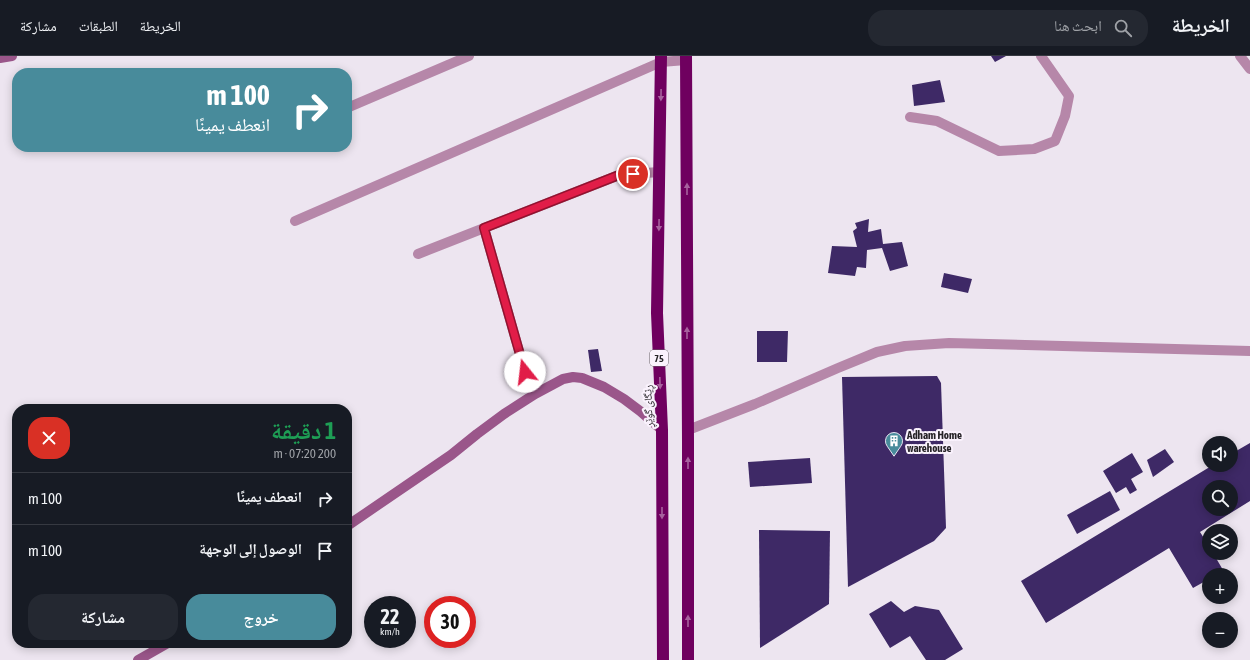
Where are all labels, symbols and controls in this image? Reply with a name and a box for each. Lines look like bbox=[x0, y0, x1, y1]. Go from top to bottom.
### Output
search box bbox=[868, 10, 1148, 46]
text: الخريطة bbox=[1172, 14, 1230, 36]
text: ابحث هنا bbox=[1054, 17, 1102, 34]
icon: search bbox=[1112, 17, 1134, 39]
text: مشاركة bbox=[20, 18, 57, 34]
text: الطبقات bbox=[79, 18, 118, 34]
text: الخريطة bbox=[140, 18, 181, 34]
text: 100 m bbox=[207, 79, 270, 111]
icon: right bbox=[284, 84, 336, 136]
one-way arrow bbox=[658, 89, 664, 102]
text: انعطف يمينًا bbox=[195, 114, 270, 135]
pin bbox=[616, 157, 650, 191]
icon: arrive bbox=[622, 163, 644, 185]
one-way arrow bbox=[683, 183, 690, 195]
one-way arrow bbox=[655, 219, 662, 231]
one-way arrow bbox=[684, 326, 690, 339]
road number: 75 bbox=[650, 350, 668, 366]
position arrow bbox=[504, 351, 546, 393]
one-way arrow bbox=[657, 377, 663, 390]
street label: ڕێگای گوێڕ bbox=[641, 385, 658, 428]
button: close bbox=[28, 417, 70, 459]
text: 1 دقيقة bbox=[271, 417, 336, 444]
place label: Adham Home warehouse bbox=[906, 429, 962, 454]
building icon: Adham Home warehouse bbox=[884, 431, 904, 456]
map controls bbox=[1202, 436, 1238, 648]
button: sound bbox=[1202, 436, 1238, 472]
text: 200 m · 07:20 bbox=[273, 446, 336, 461]
one-way arrow bbox=[685, 456, 691, 469]
button: search bbox=[1202, 480, 1238, 516]
text: انعطف يمينًا bbox=[236, 488, 302, 505]
icon: right bbox=[314, 488, 336, 510]
text: 100 m bbox=[28, 490, 62, 507]
one-way arrow bbox=[659, 507, 665, 520]
button: layers bbox=[1202, 524, 1238, 560]
text: الوصول إلى الوجهة bbox=[199, 540, 302, 557]
icon: arrive bbox=[314, 540, 336, 562]
text: 100 m bbox=[28, 542, 62, 559]
button: + bbox=[1202, 568, 1238, 604]
button: مشاركة bbox=[28, 594, 178, 640]
button: خروج bbox=[186, 594, 336, 640]
speed limit sign: 30 bbox=[424, 596, 476, 648]
text: 22 bbox=[381, 605, 399, 628]
button: − bbox=[1202, 612, 1238, 648]
one-way arrow bbox=[685, 614, 691, 627]
text: km/h bbox=[380, 626, 400, 637]

